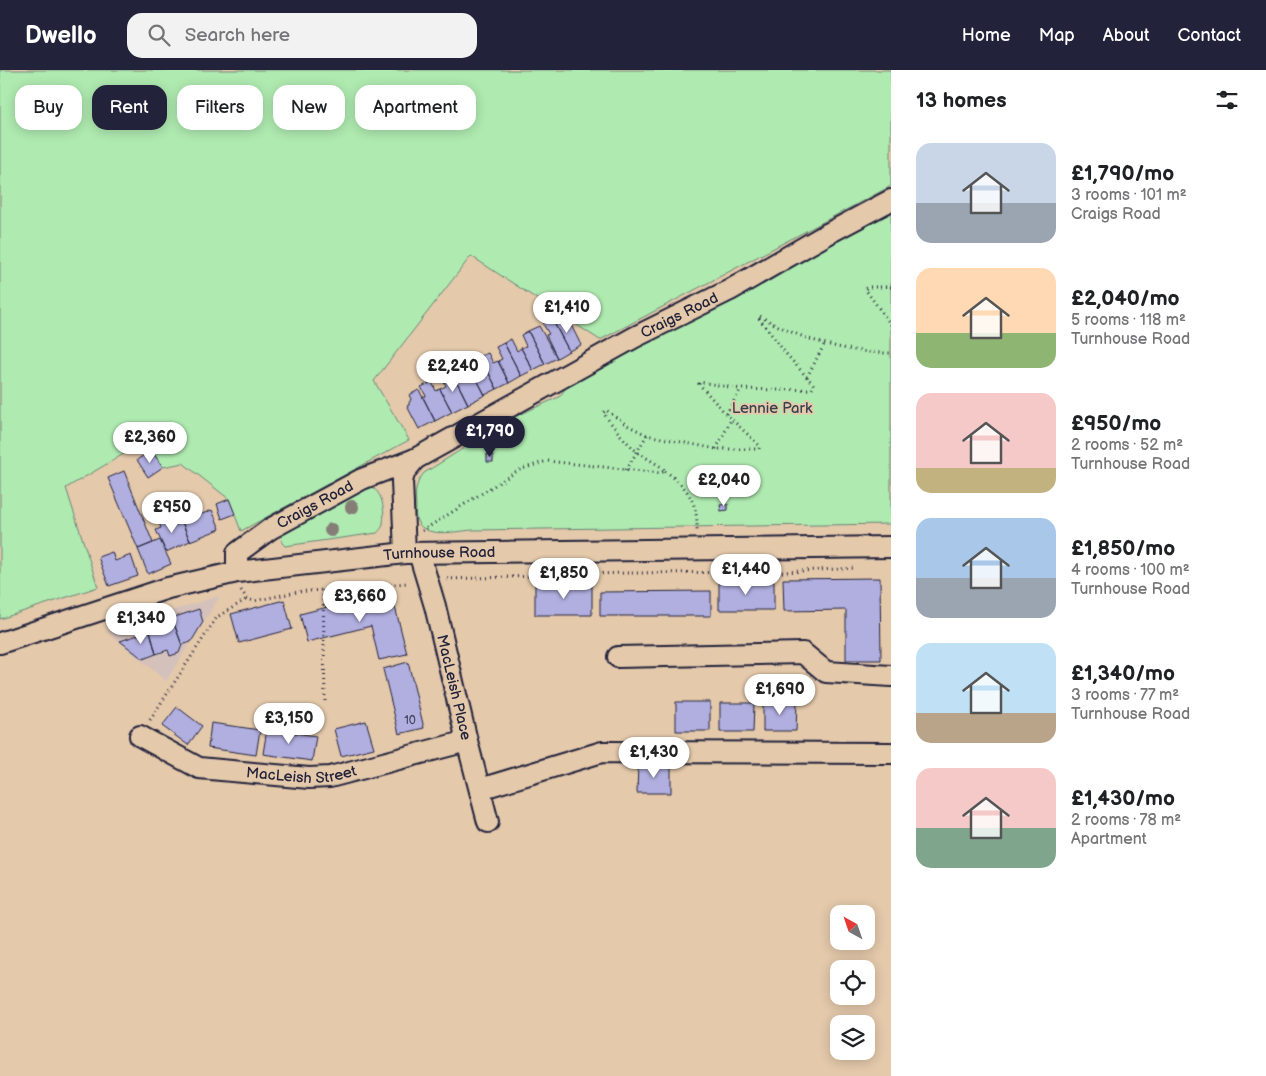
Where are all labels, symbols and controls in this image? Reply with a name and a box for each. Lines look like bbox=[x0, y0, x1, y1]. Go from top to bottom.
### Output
search box bbox=[127, 13, 477, 58]
text: Dwello bbox=[25, 21, 97, 50]
icon: search bbox=[145, 21, 173, 49]
text: Search here bbox=[185, 24, 290, 47]
text: Home bbox=[962, 25, 1011, 46]
text: Map bbox=[1039, 25, 1075, 46]
text: About bbox=[1103, 25, 1150, 46]
text: Contact bbox=[1178, 25, 1241, 46]
chip: Buy bbox=[15, 85, 82, 130]
chip: Rent bbox=[92, 85, 167, 130]
chip: Filters bbox=[177, 85, 263, 130]
chip: New bbox=[273, 85, 345, 130]
chip: Apartment bbox=[355, 85, 476, 130]
icon: filters bbox=[1213, 86, 1241, 114]
text: 13 homes bbox=[916, 88, 1007, 113]
text: £1,790/mo bbox=[1071, 161, 1174, 186]
icon: home bbox=[956, 163, 1016, 223]
text: 3 rooms · 101 m² bbox=[1071, 186, 1187, 205]
text: Craigs Road bbox=[1071, 205, 1161, 224]
text: £2,040/mo bbox=[1071, 286, 1180, 311]
street label: Craigs Road bbox=[637, 288, 721, 343]
icon: home bbox=[956, 288, 1016, 348]
pin: £1,410 bbox=[526, 292, 608, 334]
text: £1,410 bbox=[544, 298, 590, 317]
text: 5 rooms · 118 m² bbox=[1071, 311, 1186, 330]
text: Turnhouse Road bbox=[1071, 330, 1190, 349]
pin: £2,240 bbox=[412, 350, 494, 393]
text: £2,240 bbox=[427, 357, 479, 376]
park label: Lennie Park bbox=[732, 399, 813, 418]
text: £950/mo bbox=[1071, 411, 1161, 436]
icon: home bbox=[956, 413, 1016, 473]
pin: £1,790 bbox=[449, 416, 531, 458]
pin: £2,360 bbox=[109, 422, 191, 464]
text: £1,790 bbox=[466, 422, 514, 441]
text: £2,360 bbox=[124, 428, 176, 447]
text: 2 rooms · 52 m² bbox=[1071, 436, 1183, 455]
text: Turnhouse Road bbox=[1071, 455, 1190, 474]
pin: £2,040 bbox=[683, 464, 765, 507]
text: £2,040 bbox=[698, 471, 750, 490]
street label: Craigs Road bbox=[274, 477, 357, 533]
pin: £950 bbox=[142, 492, 202, 534]
text: £950 bbox=[153, 498, 191, 517]
text: £1,850/mo bbox=[1071, 536, 1175, 561]
icon: home bbox=[956, 538, 1016, 598]
street label: Turnhouse Road bbox=[383, 543, 495, 565]
pin: £1,440 bbox=[705, 554, 787, 596]
pin: £1,850 bbox=[523, 558, 605, 600]
text: £1,440 bbox=[721, 560, 771, 579]
text: 4 rooms · 100 m² bbox=[1071, 561, 1190, 580]
text: £1,850 bbox=[539, 564, 589, 583]
pin: £3,660 bbox=[319, 580, 401, 623]
text: Turnhouse Road bbox=[1071, 580, 1190, 599]
text: £3,660 bbox=[334, 587, 386, 606]
pin: £1,340 bbox=[100, 602, 182, 645]
text: £1,340 bbox=[117, 609, 165, 628]
street label: MacLeish Place bbox=[432, 633, 476, 742]
text: £1,340/mo bbox=[1071, 661, 1175, 686]
icon: home bbox=[956, 663, 1016, 723]
pin: £1,690 bbox=[739, 674, 821, 716]
text: £1,690 bbox=[755, 680, 805, 699]
text: 3 rooms · 77 m² bbox=[1071, 686, 1179, 705]
pin: £3,150 bbox=[248, 702, 330, 745]
text: Turnhouse Road bbox=[1071, 705, 1190, 724]
text: £3,150 bbox=[265, 709, 313, 728]
house number: 10 bbox=[404, 713, 416, 728]
pin: £1,430 bbox=[613, 736, 695, 779]
text: £1,430 bbox=[630, 743, 678, 762]
street label: MacLeish Street bbox=[245, 761, 359, 788]
text: £1,430/mo bbox=[1071, 786, 1175, 811]
icon: home bbox=[956, 788, 1016, 848]
text: 2 rooms · 78 m² bbox=[1071, 811, 1181, 830]
text: Apartment bbox=[1071, 830, 1147, 849]
north arrow bbox=[830, 905, 875, 950]
map controls bbox=[830, 905, 875, 1060]
button: locate bbox=[830, 960, 875, 1005]
button: layers bbox=[830, 1015, 875, 1060]

